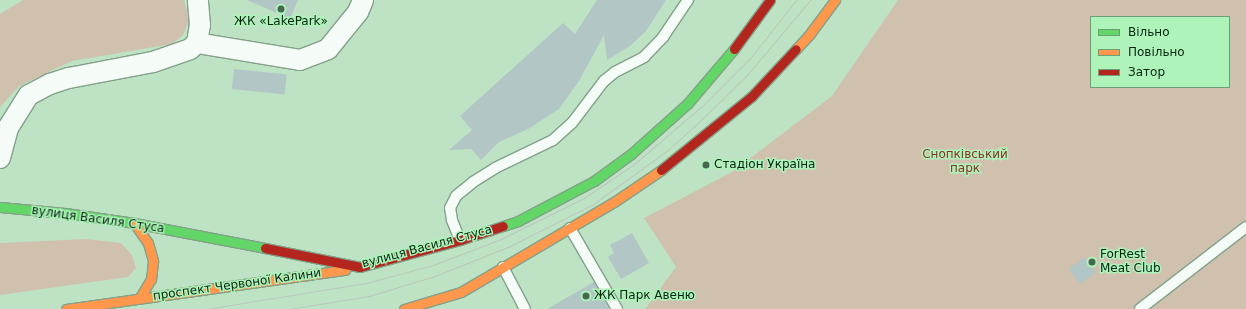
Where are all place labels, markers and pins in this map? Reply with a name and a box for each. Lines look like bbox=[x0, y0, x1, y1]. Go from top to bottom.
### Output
marker: ЖК «LakePark» bbox=[276, 4, 286, 14]
place label: ЖК «LakePark» bbox=[234, 15, 328, 29]
place label: Стадіон Україна bbox=[714, 158, 815, 172]
marker: Стадіон Україна bbox=[701, 160, 711, 170]
place label: ForRest Meat Club bbox=[1100, 248, 1161, 276]
marker: ForRest Meat Club bbox=[1087, 257, 1097, 267]
place label: ЖК Парк Авеню bbox=[594, 289, 695, 303]
marker: ЖК Парк Авеню bbox=[581, 291, 591, 301]

